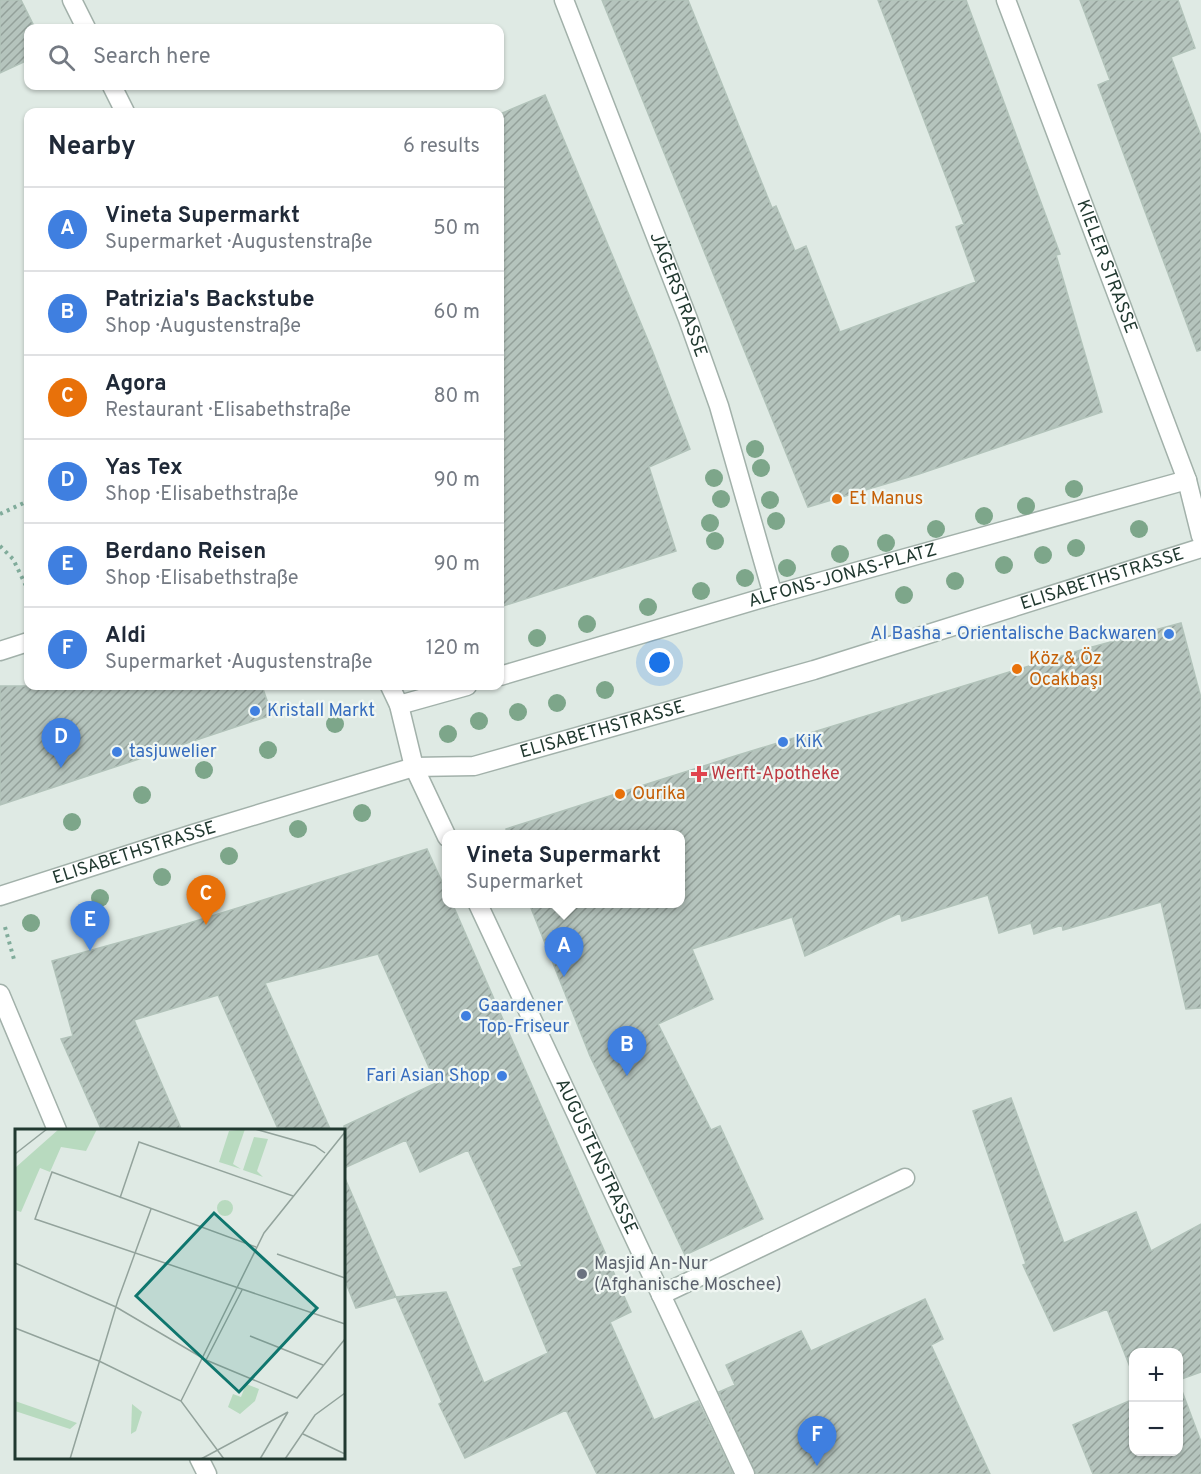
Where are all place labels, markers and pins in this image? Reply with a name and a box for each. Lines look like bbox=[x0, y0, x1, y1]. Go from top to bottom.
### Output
place label: Et Manus bbox=[849, 488, 923, 511]
marker: Et Manus bbox=[830, 492, 844, 506]
place label: Al Basha - Orientalische Backwaren bbox=[870, 623, 1157, 646]
marker: Al Basha - Orientalische Backwaren bbox=[1162, 627, 1176, 641]
place label: Köz & Öz Ocakbaşı bbox=[1029, 646, 1103, 692]
marker: Köz & Öz Ocakbaşı bbox=[1010, 662, 1024, 676]
place label: Kristall Markt bbox=[267, 700, 375, 723]
marker: Kristall Markt bbox=[248, 704, 262, 718]
pin: D bbox=[42, 718, 80, 768]
place label: KiK bbox=[795, 731, 823, 754]
marker: KiK bbox=[776, 735, 790, 749]
place label: tasjuwelier bbox=[129, 741, 217, 764]
marker: tasjuwelier bbox=[110, 745, 124, 759]
place label: Werft-Apotheke bbox=[711, 763, 840, 786]
marker: Werft-Apotheke bbox=[692, 767, 706, 781]
place label: Ourika bbox=[632, 783, 685, 806]
marker: Ourika bbox=[613, 787, 627, 801]
pin: C bbox=[186, 876, 226, 925]
pin: E bbox=[70, 902, 110, 951]
pin: A bbox=[544, 928, 584, 977]
place label: Gaardener Top-Friseur bbox=[478, 995, 570, 1039]
marker: Gaardener Top-Friseur bbox=[459, 1009, 473, 1023]
pin: B bbox=[608, 1026, 646, 1076]
place label: Fari Asian Shop bbox=[366, 1065, 490, 1088]
marker: Fari Asian Shop bbox=[495, 1069, 509, 1083]
place label: Masjid An-Nur (Afghanische Moschee) bbox=[594, 1253, 782, 1297]
marker: Masjid An-Nur (Afghanische Moschee) bbox=[575, 1267, 589, 1281]
pin: F bbox=[798, 1416, 836, 1466]

